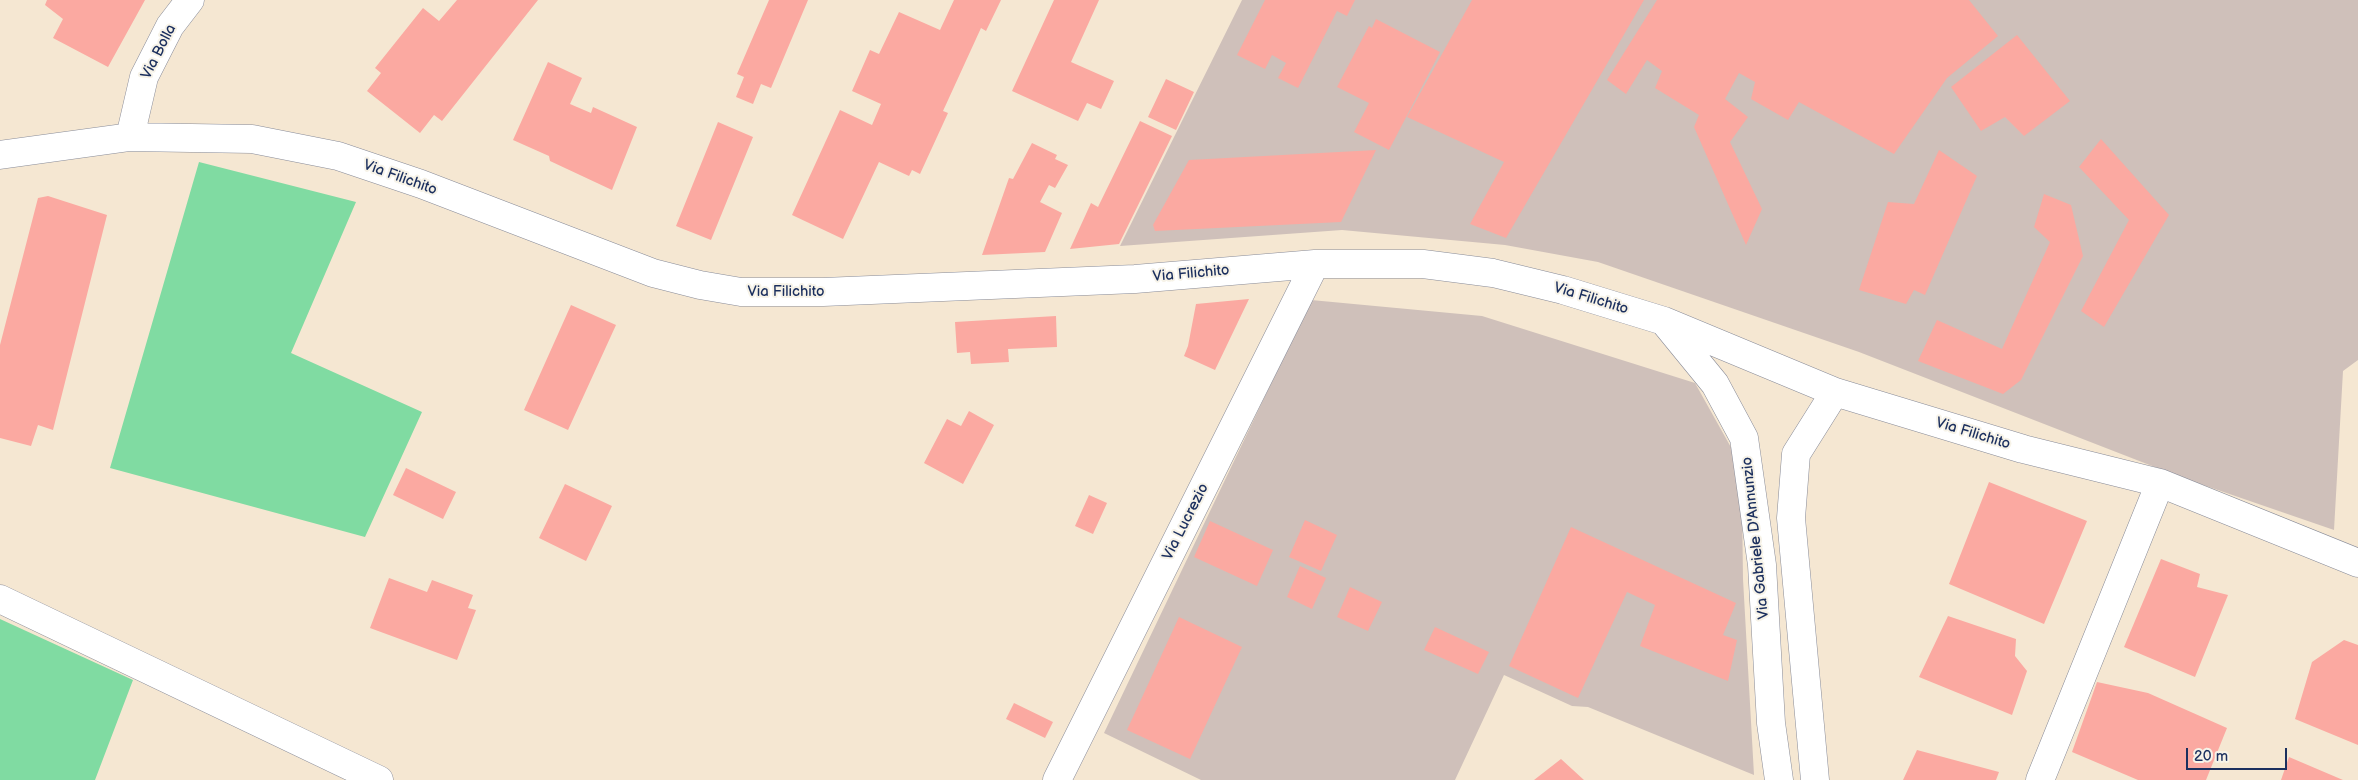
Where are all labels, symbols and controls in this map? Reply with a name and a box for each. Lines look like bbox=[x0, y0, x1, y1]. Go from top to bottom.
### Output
street label: Via Bolla bbox=[138, 22, 180, 82]
street label: Via Filichito bbox=[361, 156, 439, 200]
street label: Via Filichito bbox=[1152, 262, 1230, 286]
street label: Via Filichito bbox=[1552, 279, 1630, 319]
street label: Via Filichito bbox=[747, 283, 825, 301]
street label: Via Filichito bbox=[1934, 414, 2012, 454]
street label: Via Gabriele D'Annunzio bbox=[1739, 456, 1773, 620]
street label: Via Lucrezio bbox=[1159, 481, 1213, 563]
scale bar bbox=[2188, 738, 2289, 770]
text: 20 m bbox=[2194, 747, 2228, 766]

